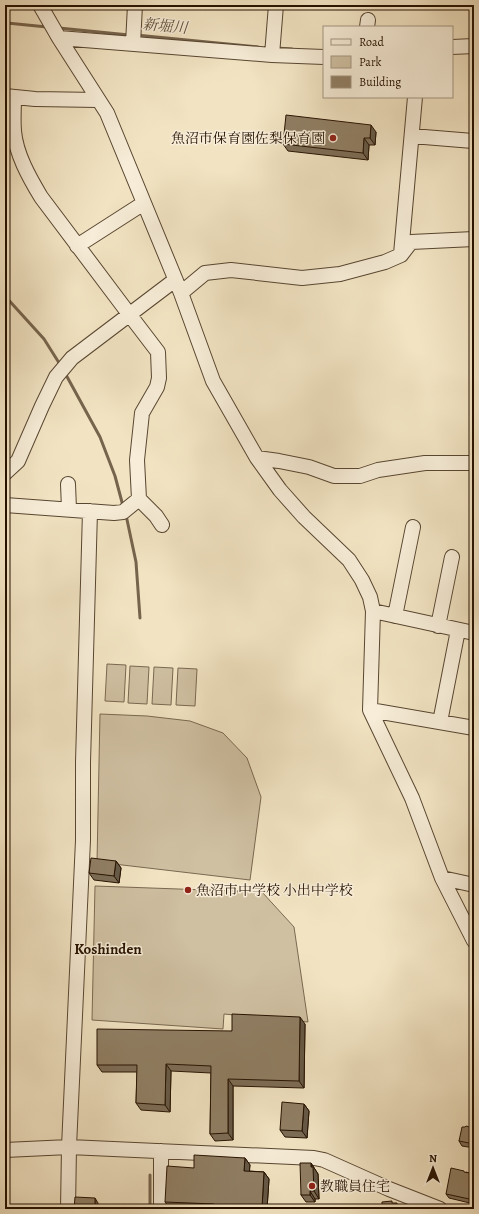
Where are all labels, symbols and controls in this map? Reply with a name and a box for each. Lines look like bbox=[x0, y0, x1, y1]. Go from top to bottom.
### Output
water label: 新堀川 bbox=[142, 14, 190, 38]
legend bbox=[323, 26, 453, 98]
text: Road bbox=[359, 34, 385, 50]
text: Park bbox=[359, 54, 382, 70]
text: Building bbox=[359, 74, 401, 90]
place label: 魚沼市保育園佐梨保育園 bbox=[171, 129, 325, 148]
marker: 魚沼市保育園佐梨保育園 bbox=[328, 133, 338, 143]
place label: 魚沼市中学校 小出中学校 bbox=[196, 881, 353, 900]
marker: 魚沼市中学校 小出中学校 bbox=[183, 885, 193, 895]
district label: Koshinden bbox=[74, 939, 142, 959]
north arrow bbox=[413, 1148, 453, 1188]
text: N bbox=[429, 1151, 437, 1166]
place label: 教職員住宅 bbox=[320, 1177, 390, 1196]
marker: 教職員住宅 bbox=[307, 1181, 317, 1191]

